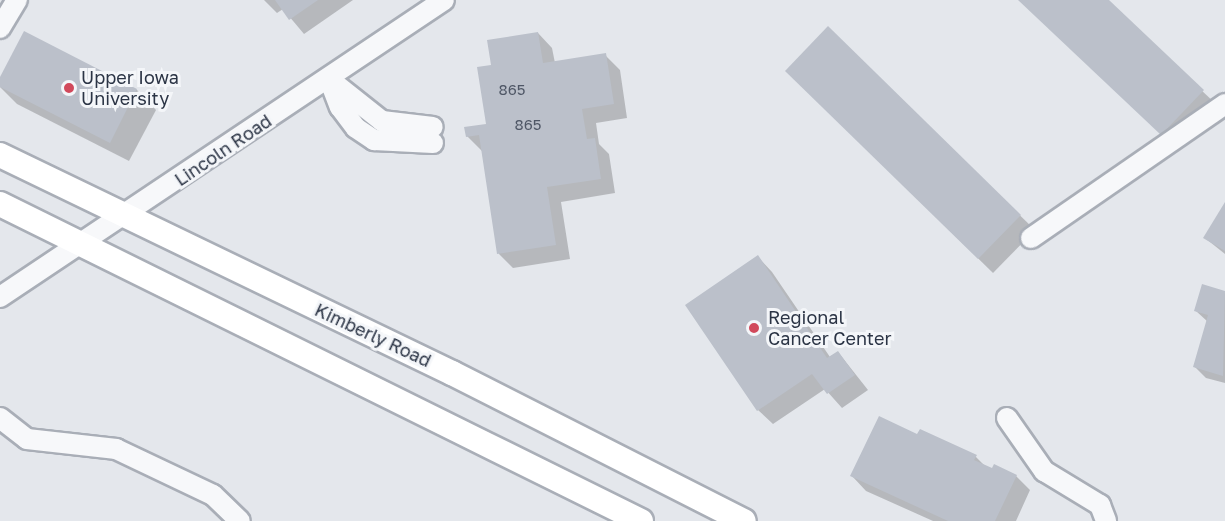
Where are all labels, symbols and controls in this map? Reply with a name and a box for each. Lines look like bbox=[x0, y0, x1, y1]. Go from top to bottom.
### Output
place label: Upper Iowa University bbox=[81, 67, 179, 110]
marker: Upper Iowa University bbox=[62, 81, 76, 95]
house number: 865 bbox=[499, 81, 525, 99]
street label: Lincoln Road bbox=[170, 110, 276, 190]
house number: 865 bbox=[515, 116, 541, 134]
street label: Kimberly Road bbox=[311, 299, 435, 371]
place label: Regional Cancer Center bbox=[768, 307, 891, 350]
marker: Regional Cancer Center bbox=[745, 319, 763, 337]

